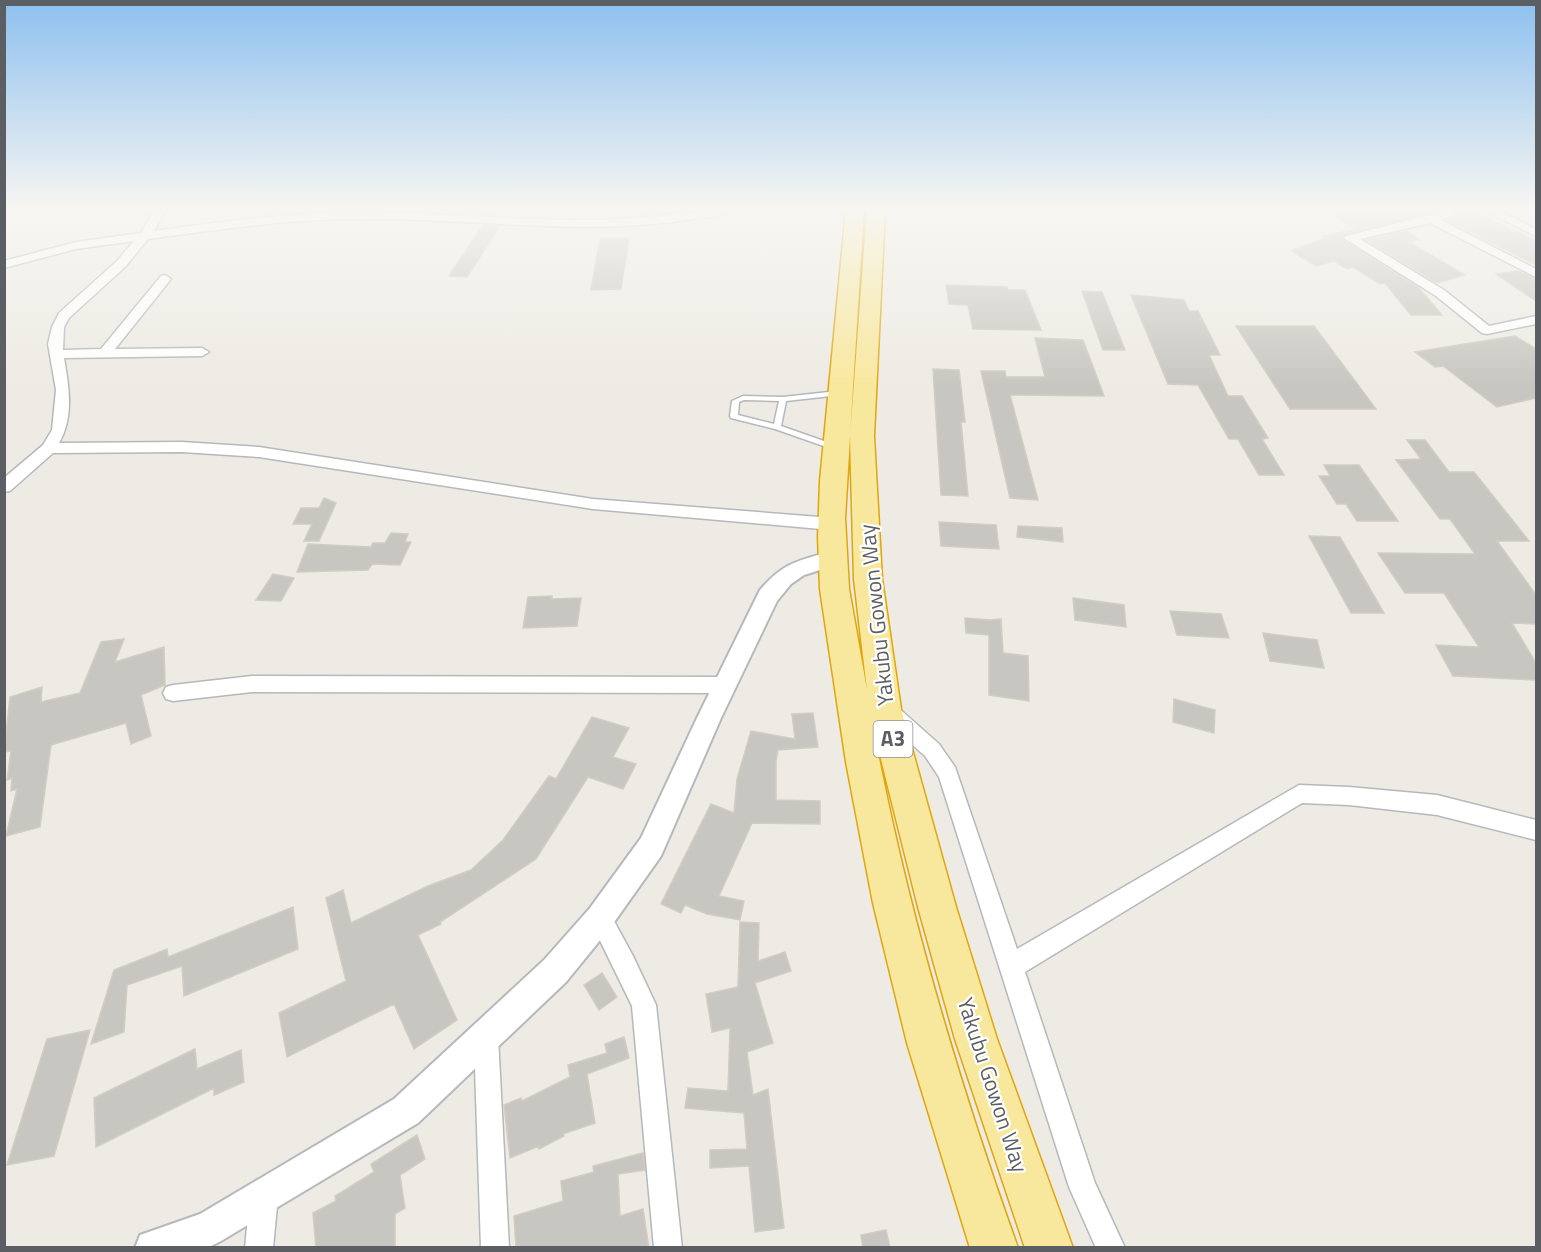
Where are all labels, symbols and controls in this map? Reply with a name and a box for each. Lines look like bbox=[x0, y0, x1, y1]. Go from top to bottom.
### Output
street label: Yakubu Gowon Way bbox=[850, 522, 902, 707]
road number: A3 bbox=[874, 721, 912, 757]
street label: Yakubu Gowon Way bbox=[949, 993, 1037, 1177]

